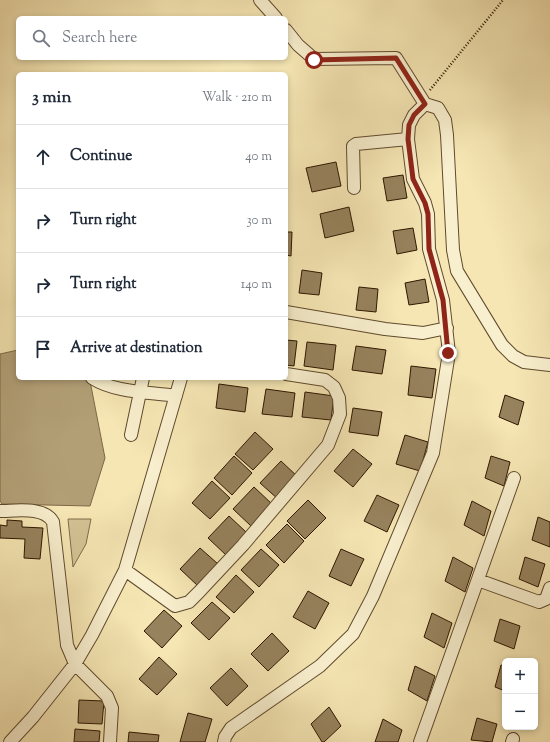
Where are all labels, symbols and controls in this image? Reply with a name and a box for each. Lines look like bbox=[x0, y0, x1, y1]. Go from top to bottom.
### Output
search box bbox=[16, 16, 288, 60]
icon: search bbox=[30, 27, 52, 49]
text: Search here bbox=[62, 28, 137, 49]
route start bbox=[305, 51, 323, 69]
text: 3 min bbox=[32, 86, 71, 110]
text: Walk · 210 m bbox=[202, 89, 272, 107]
icon: ahead bbox=[32, 146, 54, 168]
text: Continue bbox=[70, 146, 132, 167]
text: 40 m bbox=[245, 148, 272, 166]
icon: right bbox=[32, 210, 54, 232]
text: Turn right bbox=[70, 210, 136, 231]
text: 30 m bbox=[246, 212, 272, 230]
icon: right bbox=[32, 274, 54, 296]
text: Turn right bbox=[70, 274, 136, 295]
text: 140 m bbox=[241, 276, 272, 294]
icon: arrive bbox=[32, 338, 54, 360]
text: Arrive at destination bbox=[70, 338, 203, 359]
route end bbox=[439, 344, 457, 362]
map controls bbox=[502, 658, 538, 730]
button: + bbox=[502, 658, 538, 694]
button: − bbox=[502, 694, 538, 730]

